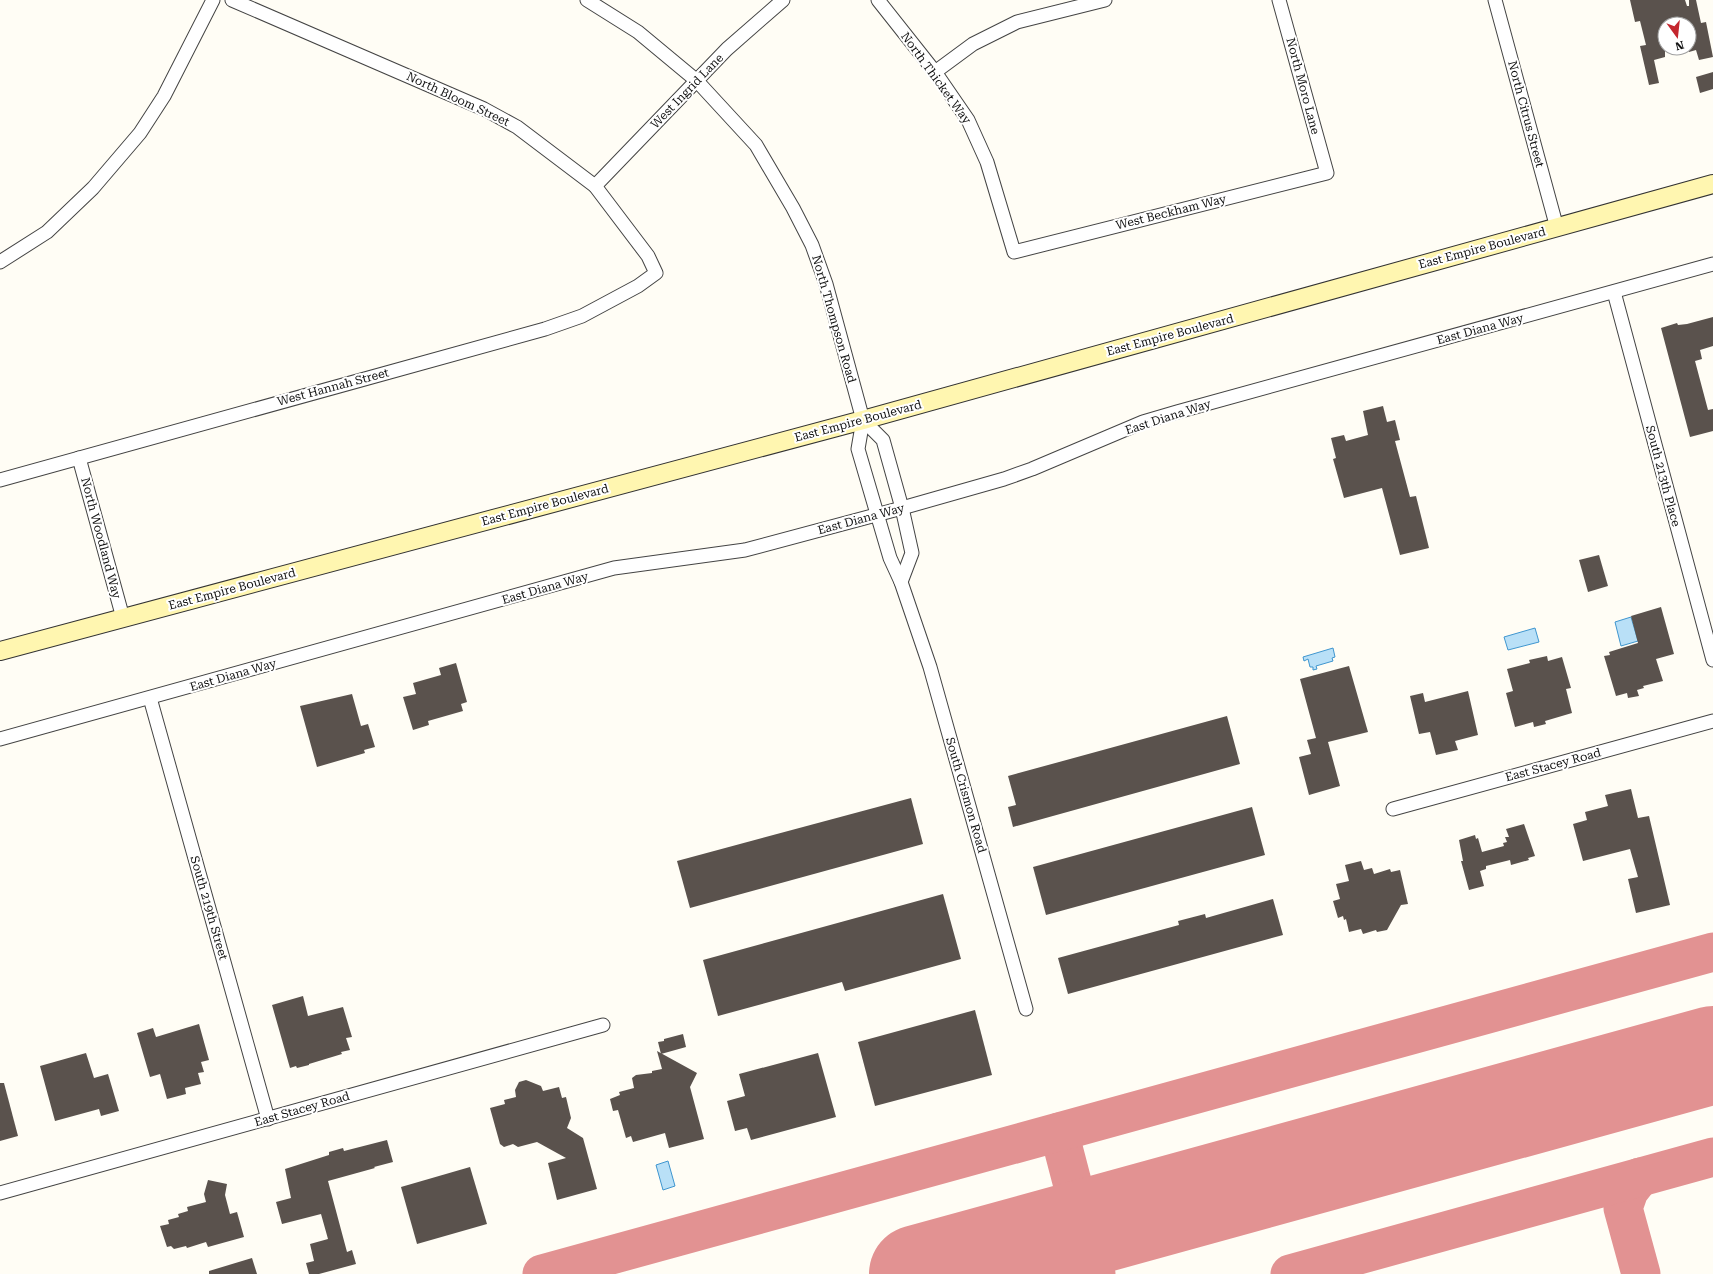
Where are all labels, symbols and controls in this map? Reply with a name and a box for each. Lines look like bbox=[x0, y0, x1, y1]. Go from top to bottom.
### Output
north arrow bbox=[1657, 16, 1697, 56]
street label: North Thicket Way bbox=[898, 29, 974, 127]
street label: North Moro Lane bbox=[1283, 36, 1323, 136]
text: N bbox=[1673, 38, 1685, 53]
street label: West Ingrid Lane bbox=[648, 50, 726, 131]
street label: North Citrus Street bbox=[1505, 59, 1547, 169]
street label: North Bloom Street bbox=[404, 69, 512, 129]
street label: West Beckham Way bbox=[1114, 191, 1229, 233]
street label: East Empire Boulevard bbox=[1417, 224, 1547, 272]
street label: North Thompson Road bbox=[809, 253, 859, 385]
street label: East Diana Way bbox=[1435, 310, 1526, 347]
street label: East Empire Boulevard bbox=[1105, 311, 1235, 359]
street label: West Hannah Street bbox=[276, 365, 391, 409]
street label: East Diana Way bbox=[1123, 396, 1213, 437]
street label: East Empire Boulevard bbox=[793, 397, 923, 445]
street label: South 213th Place bbox=[1643, 424, 1683, 529]
street label: North Woodland Way bbox=[78, 476, 124, 601]
street label: East Empire Boulevard bbox=[480, 481, 610, 529]
street label: East Diana Way bbox=[816, 500, 907, 537]
street label: East Empire Boulevard bbox=[167, 565, 297, 613]
street label: East Diana Way bbox=[500, 569, 591, 607]
street label: East Diana Way bbox=[188, 656, 279, 694]
street label: South Crismon Road bbox=[943, 736, 989, 855]
street label: East Stacey Road bbox=[1504, 745, 1603, 785]
street label: South 219th Street bbox=[187, 854, 231, 962]
street label: East Stacey Road bbox=[253, 1089, 352, 1129]

